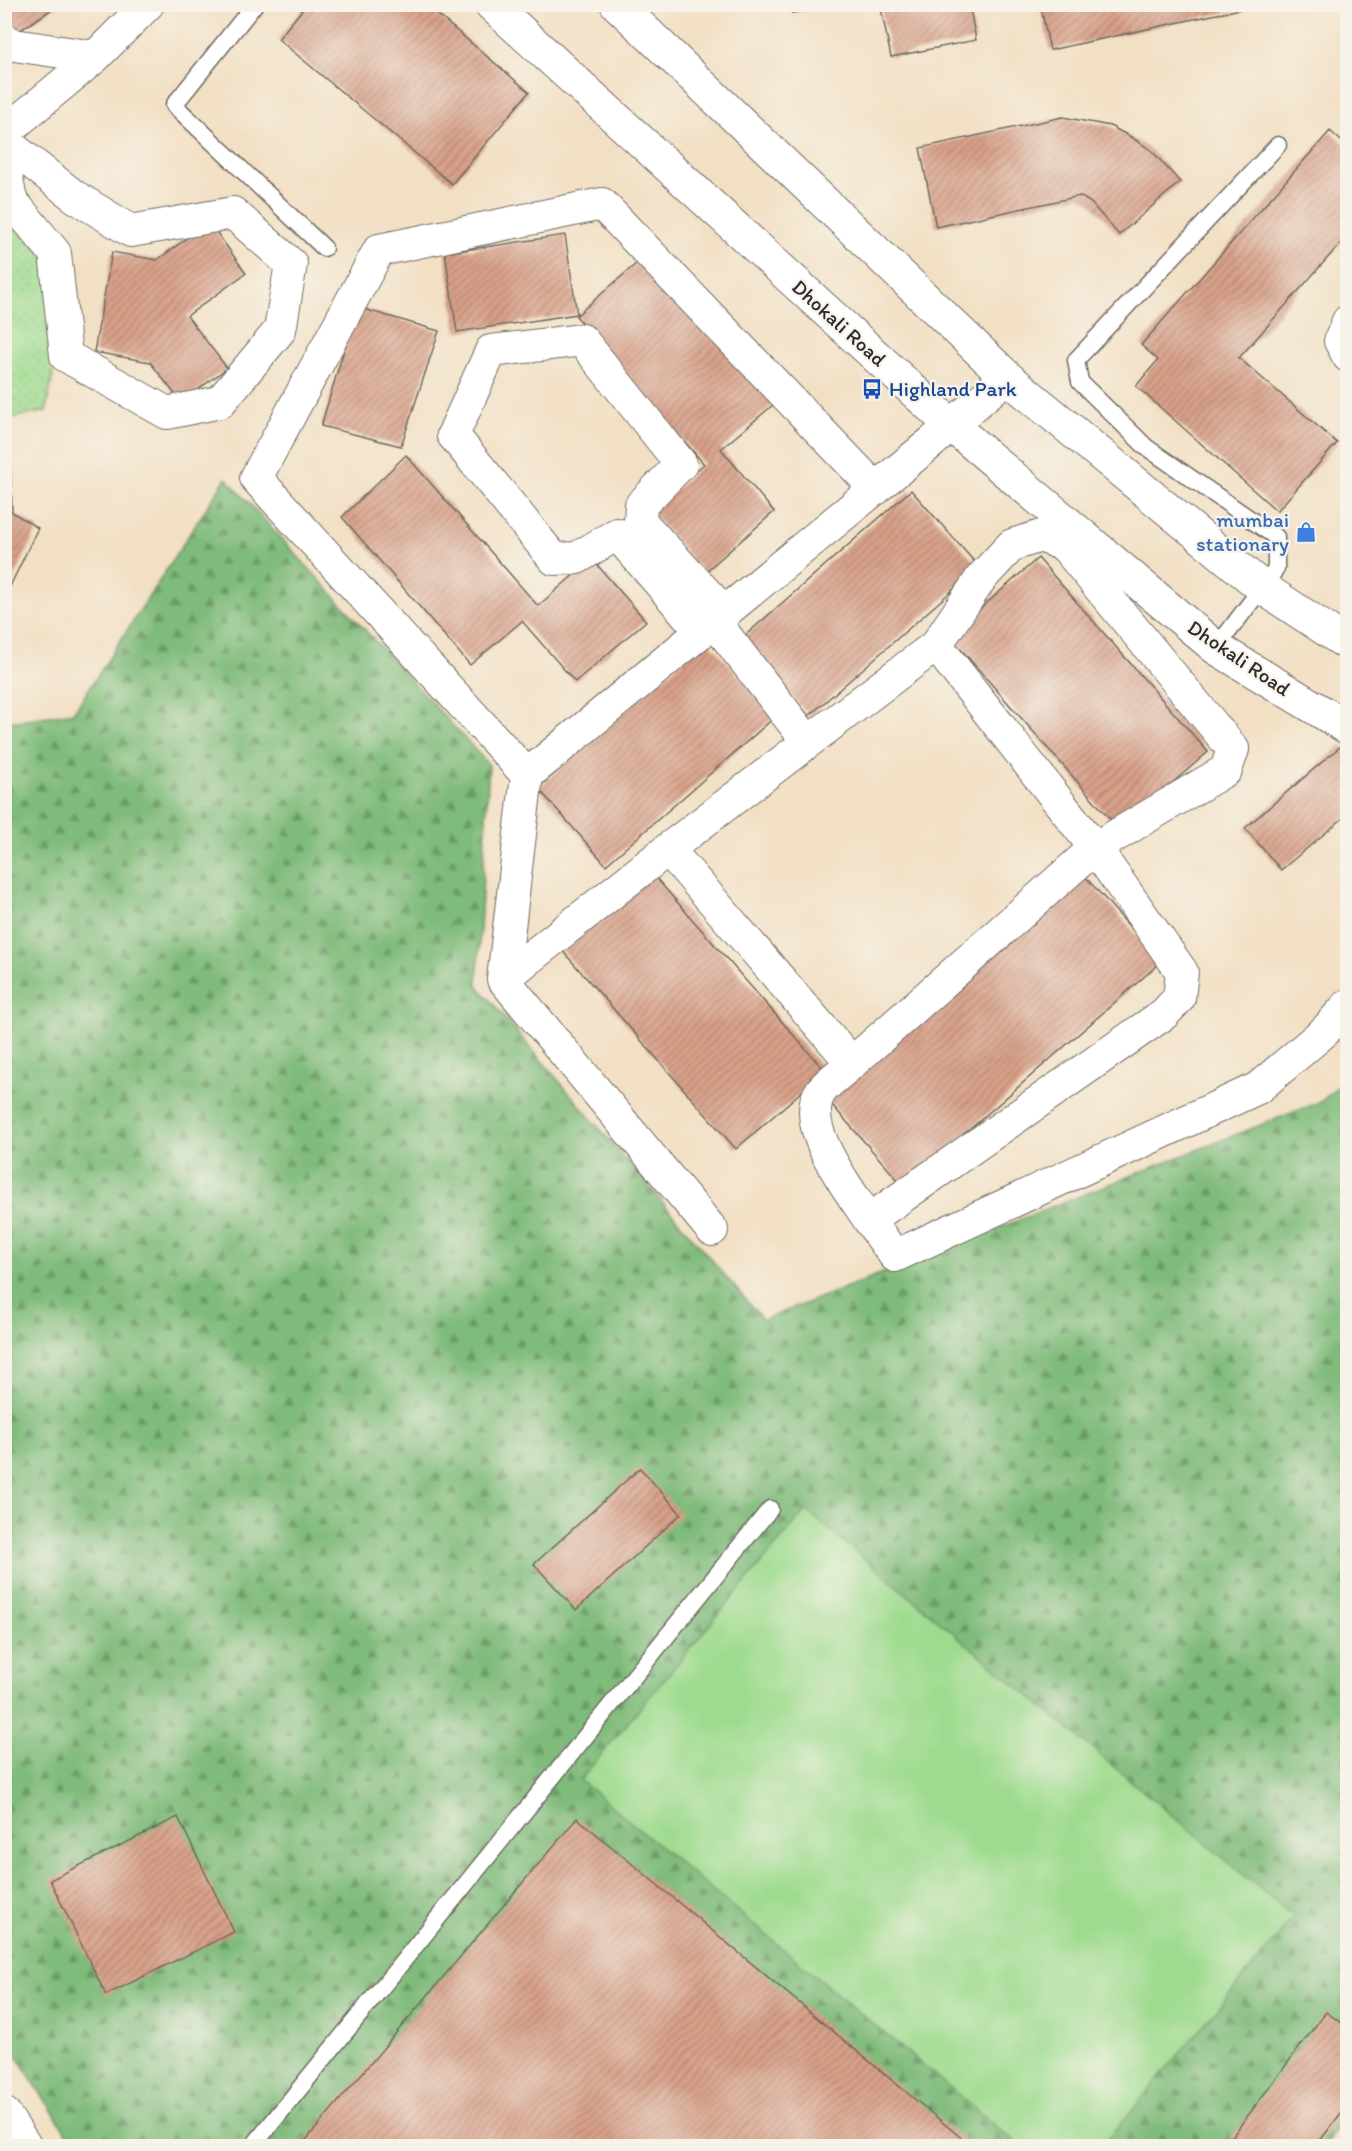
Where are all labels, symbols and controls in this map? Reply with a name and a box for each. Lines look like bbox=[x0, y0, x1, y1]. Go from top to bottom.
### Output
street label: Dhokali Road bbox=[787, 274, 892, 372]
place label: Highland Park bbox=[889, 376, 1017, 401]
bus stop icon: Highland Park bbox=[860, 377, 884, 401]
place label: mumbai stationary bbox=[1196, 507, 1289, 556]
shop icon: mumbai stationary bbox=[1294, 520, 1318, 544]
street label: Dhokali Road bbox=[1183, 614, 1296, 701]

